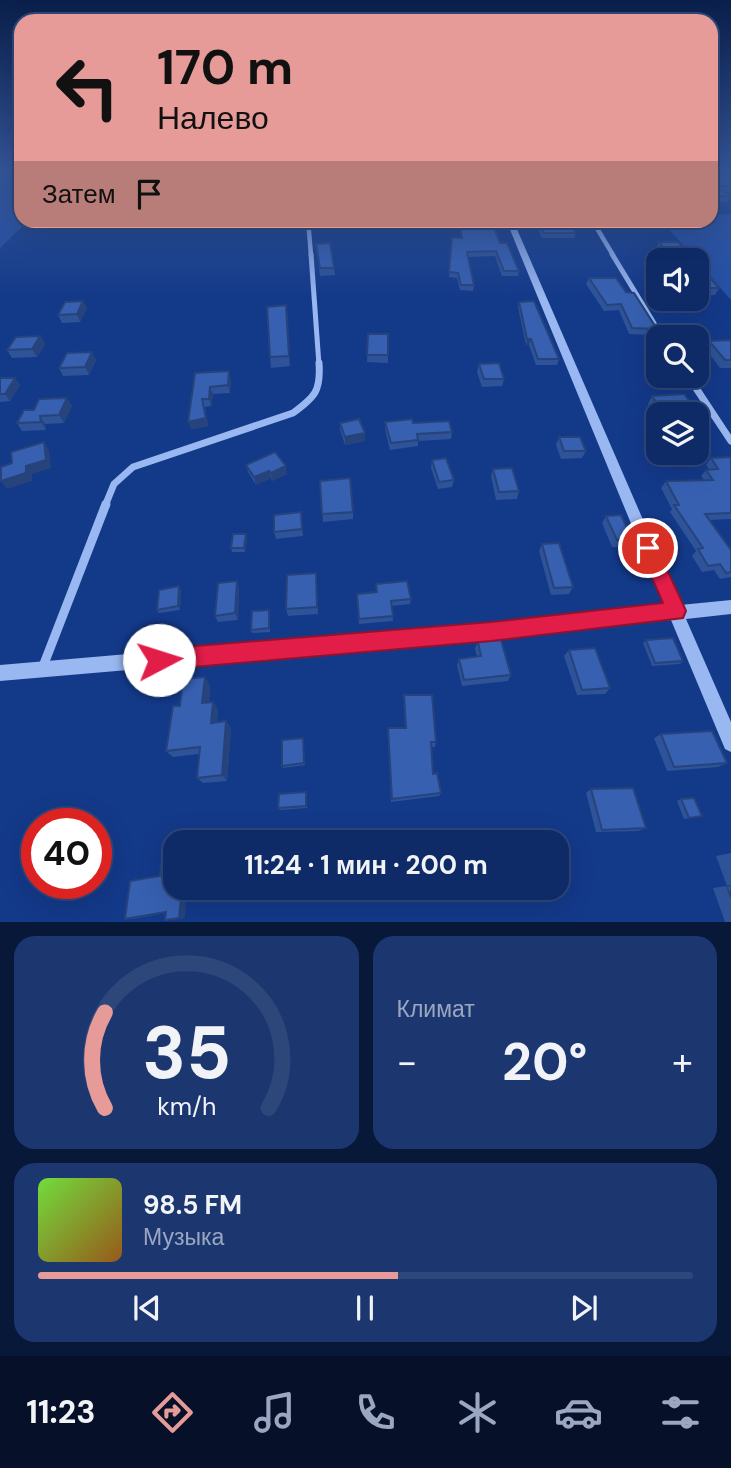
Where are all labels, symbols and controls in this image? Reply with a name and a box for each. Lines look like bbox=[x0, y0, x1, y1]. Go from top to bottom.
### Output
text: 170 m bbox=[157, 35, 293, 99]
icon: left bbox=[42, 42, 133, 133]
text: Налево bbox=[157, 97, 269, 139]
icon: arrive bbox=[130, 175, 168, 213]
text: Затем bbox=[42, 177, 116, 211]
map controls bbox=[646, 248, 709, 465]
button: sound bbox=[646, 248, 709, 311]
button: search bbox=[646, 325, 709, 388]
button: layers bbox=[646, 402, 709, 465]
pin bbox=[618, 518, 678, 578]
icon: arrive bbox=[629, 529, 667, 567]
position arrow bbox=[122, 623, 196, 697]
speed limit sign: 40 bbox=[21, 808, 112, 899]
text: 11:24 · 1 мин · 200 m bbox=[244, 848, 488, 882]
text: Климат bbox=[397, 994, 475, 1024]
text: 35 bbox=[142, 1007, 231, 1102]
text: 20° bbox=[502, 1028, 587, 1096]
text: − bbox=[397, 1037, 417, 1087]
text: + bbox=[672, 1037, 693, 1087]
text: km/h bbox=[157, 1090, 216, 1123]
text: 98.5 FM bbox=[143, 1188, 242, 1222]
text: Музыка bbox=[143, 1222, 224, 1252]
icon: previous bbox=[128, 1289, 166, 1327]
icon: pause bbox=[346, 1289, 384, 1327]
icon: next bbox=[565, 1289, 603, 1327]
icon: directions bbox=[148, 1388, 197, 1437]
icon: music bbox=[250, 1388, 299, 1437]
icon: phone bbox=[351, 1388, 400, 1437]
icon: climate bbox=[453, 1388, 502, 1437]
icon: car bbox=[554, 1388, 603, 1437]
icon: filters bbox=[656, 1388, 705, 1437]
text: 11:23 bbox=[26, 1391, 95, 1433]

